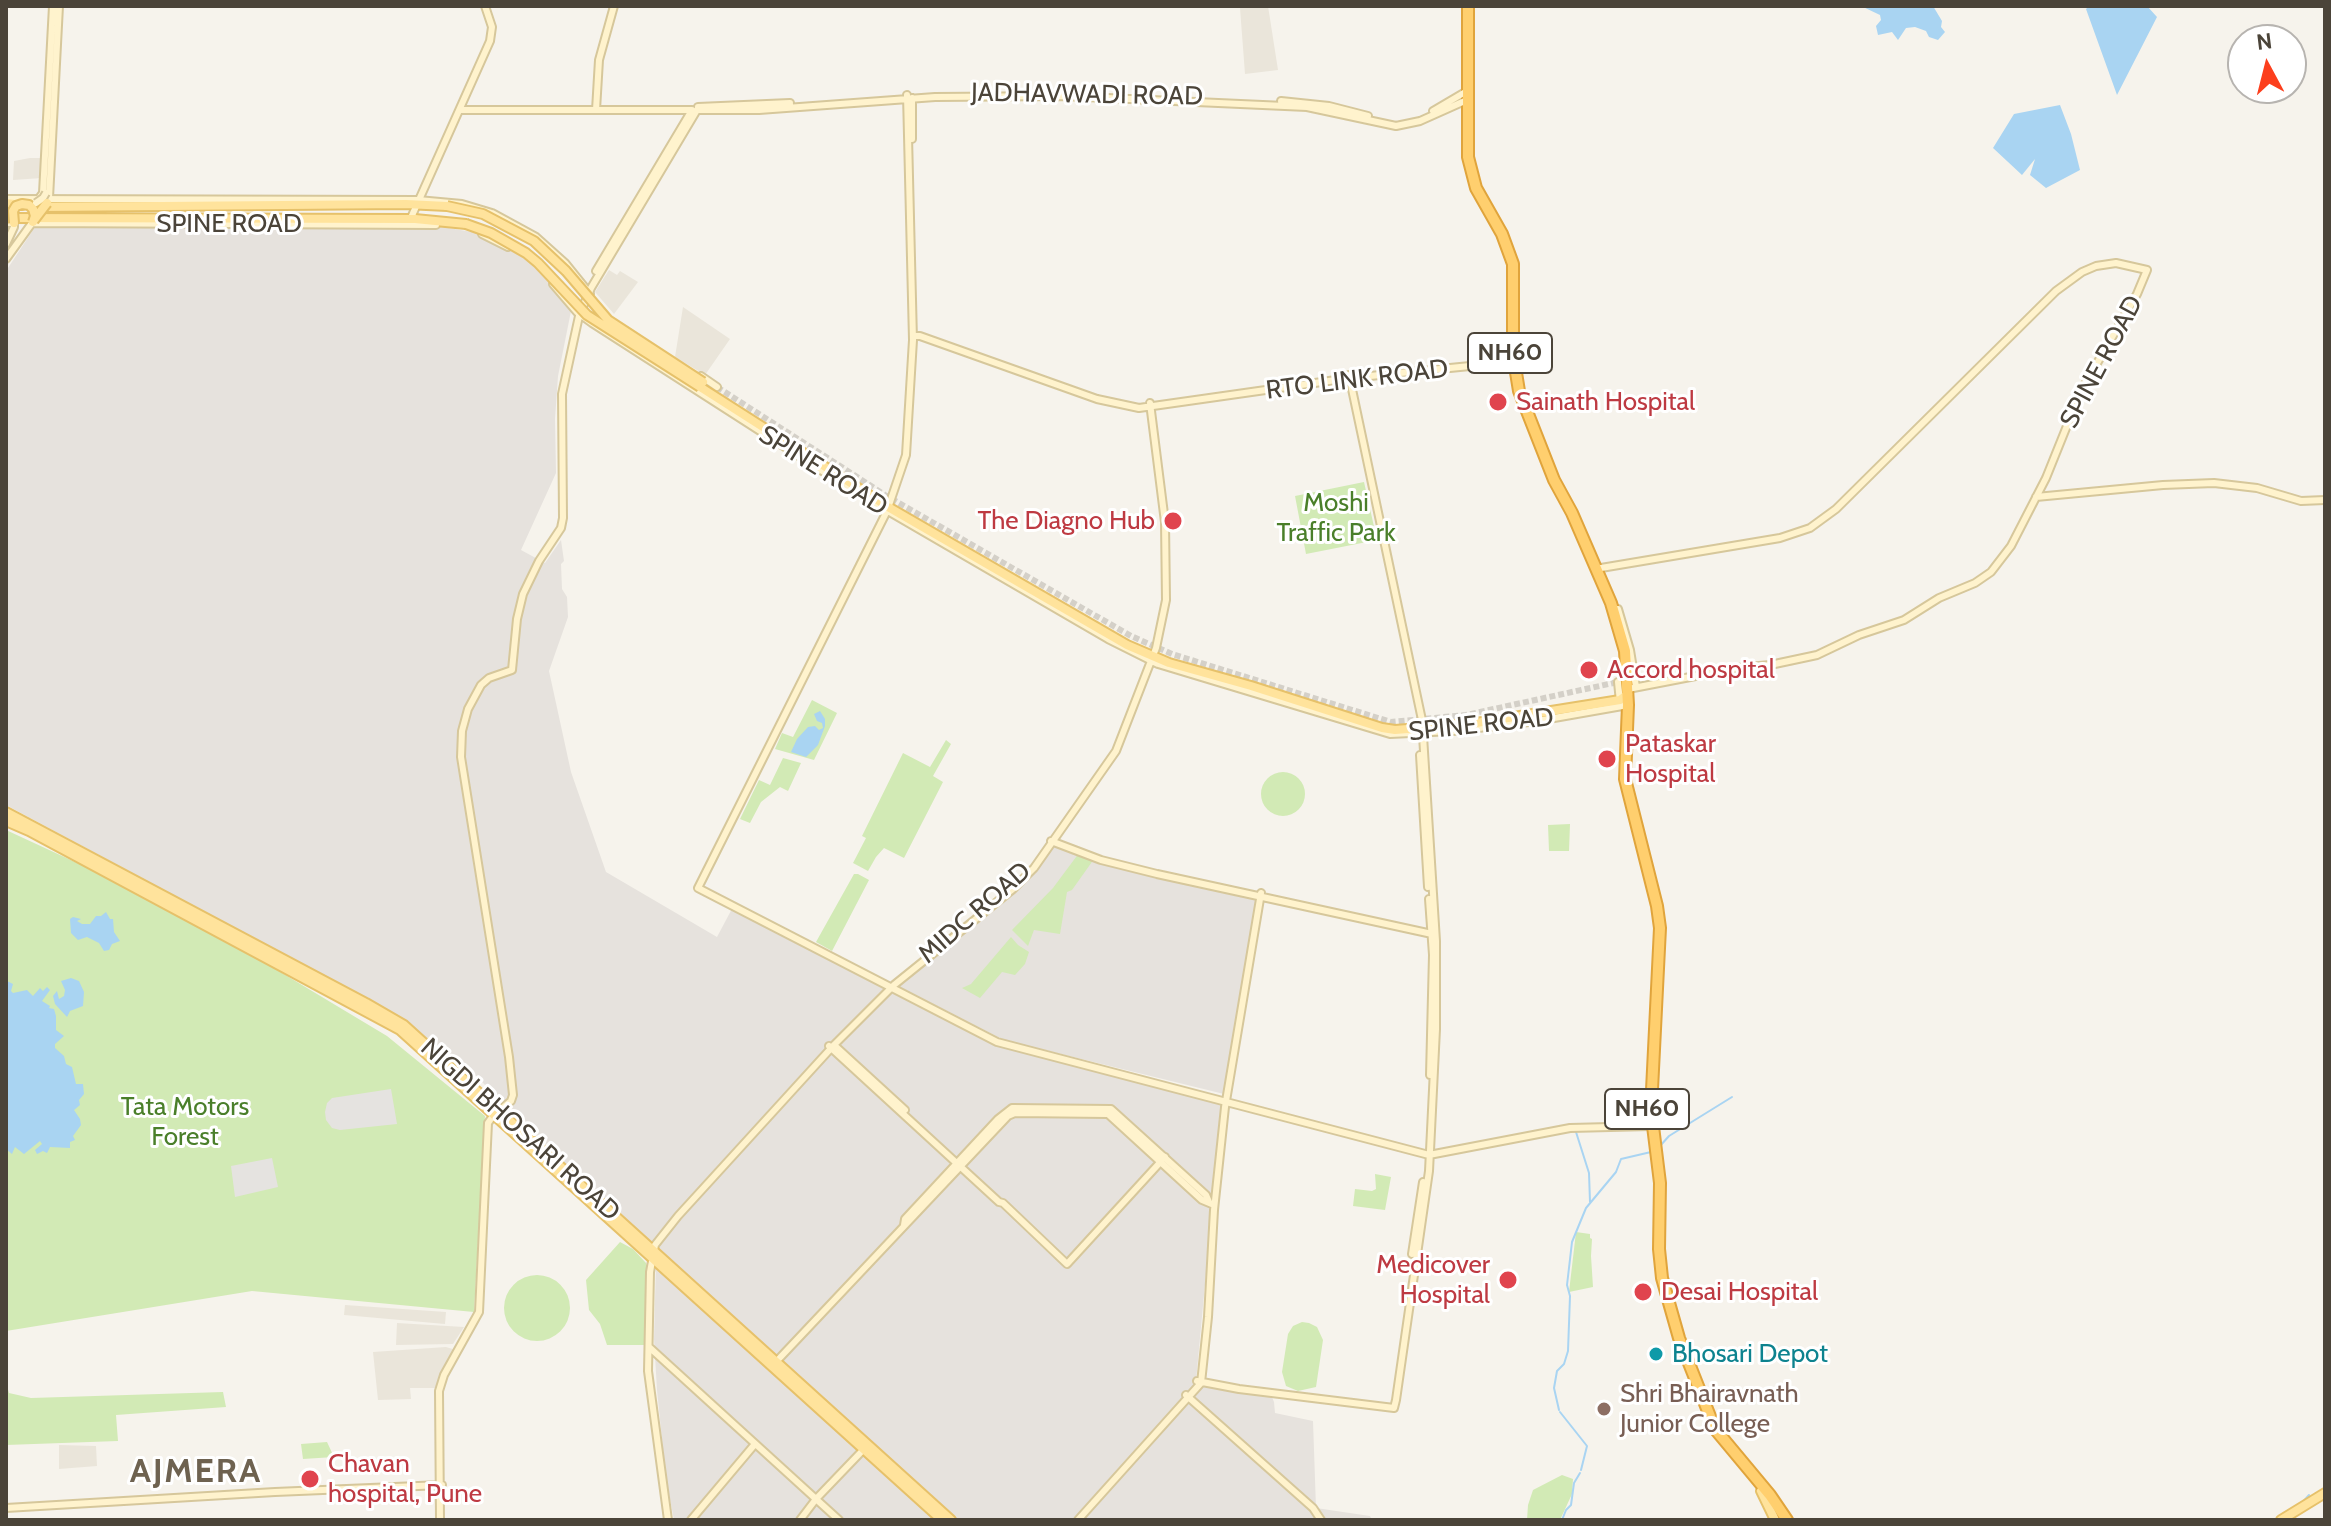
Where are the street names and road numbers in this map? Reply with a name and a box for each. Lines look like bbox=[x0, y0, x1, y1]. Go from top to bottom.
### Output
street label: JADHAVWADI ROAD bbox=[971, 77, 1203, 113]
street label: SPINE ROAD bbox=[156, 208, 302, 240]
street label: SPINE ROAD bbox=[2054, 290, 2150, 434]
road number: NH60 bbox=[1468, 333, 1552, 373]
street label: RTO LINK ROAD bbox=[1264, 353, 1450, 407]
street label: SPINE ROAD bbox=[753, 419, 893, 523]
street label: SPINE ROAD bbox=[1407, 702, 1555, 748]
street label: MIDC ROAD bbox=[912, 856, 1038, 970]
street label: NIGDI BHOSARI ROAD bbox=[414, 1032, 626, 1228]
road number: NH60 bbox=[1605, 1089, 1689, 1129]

